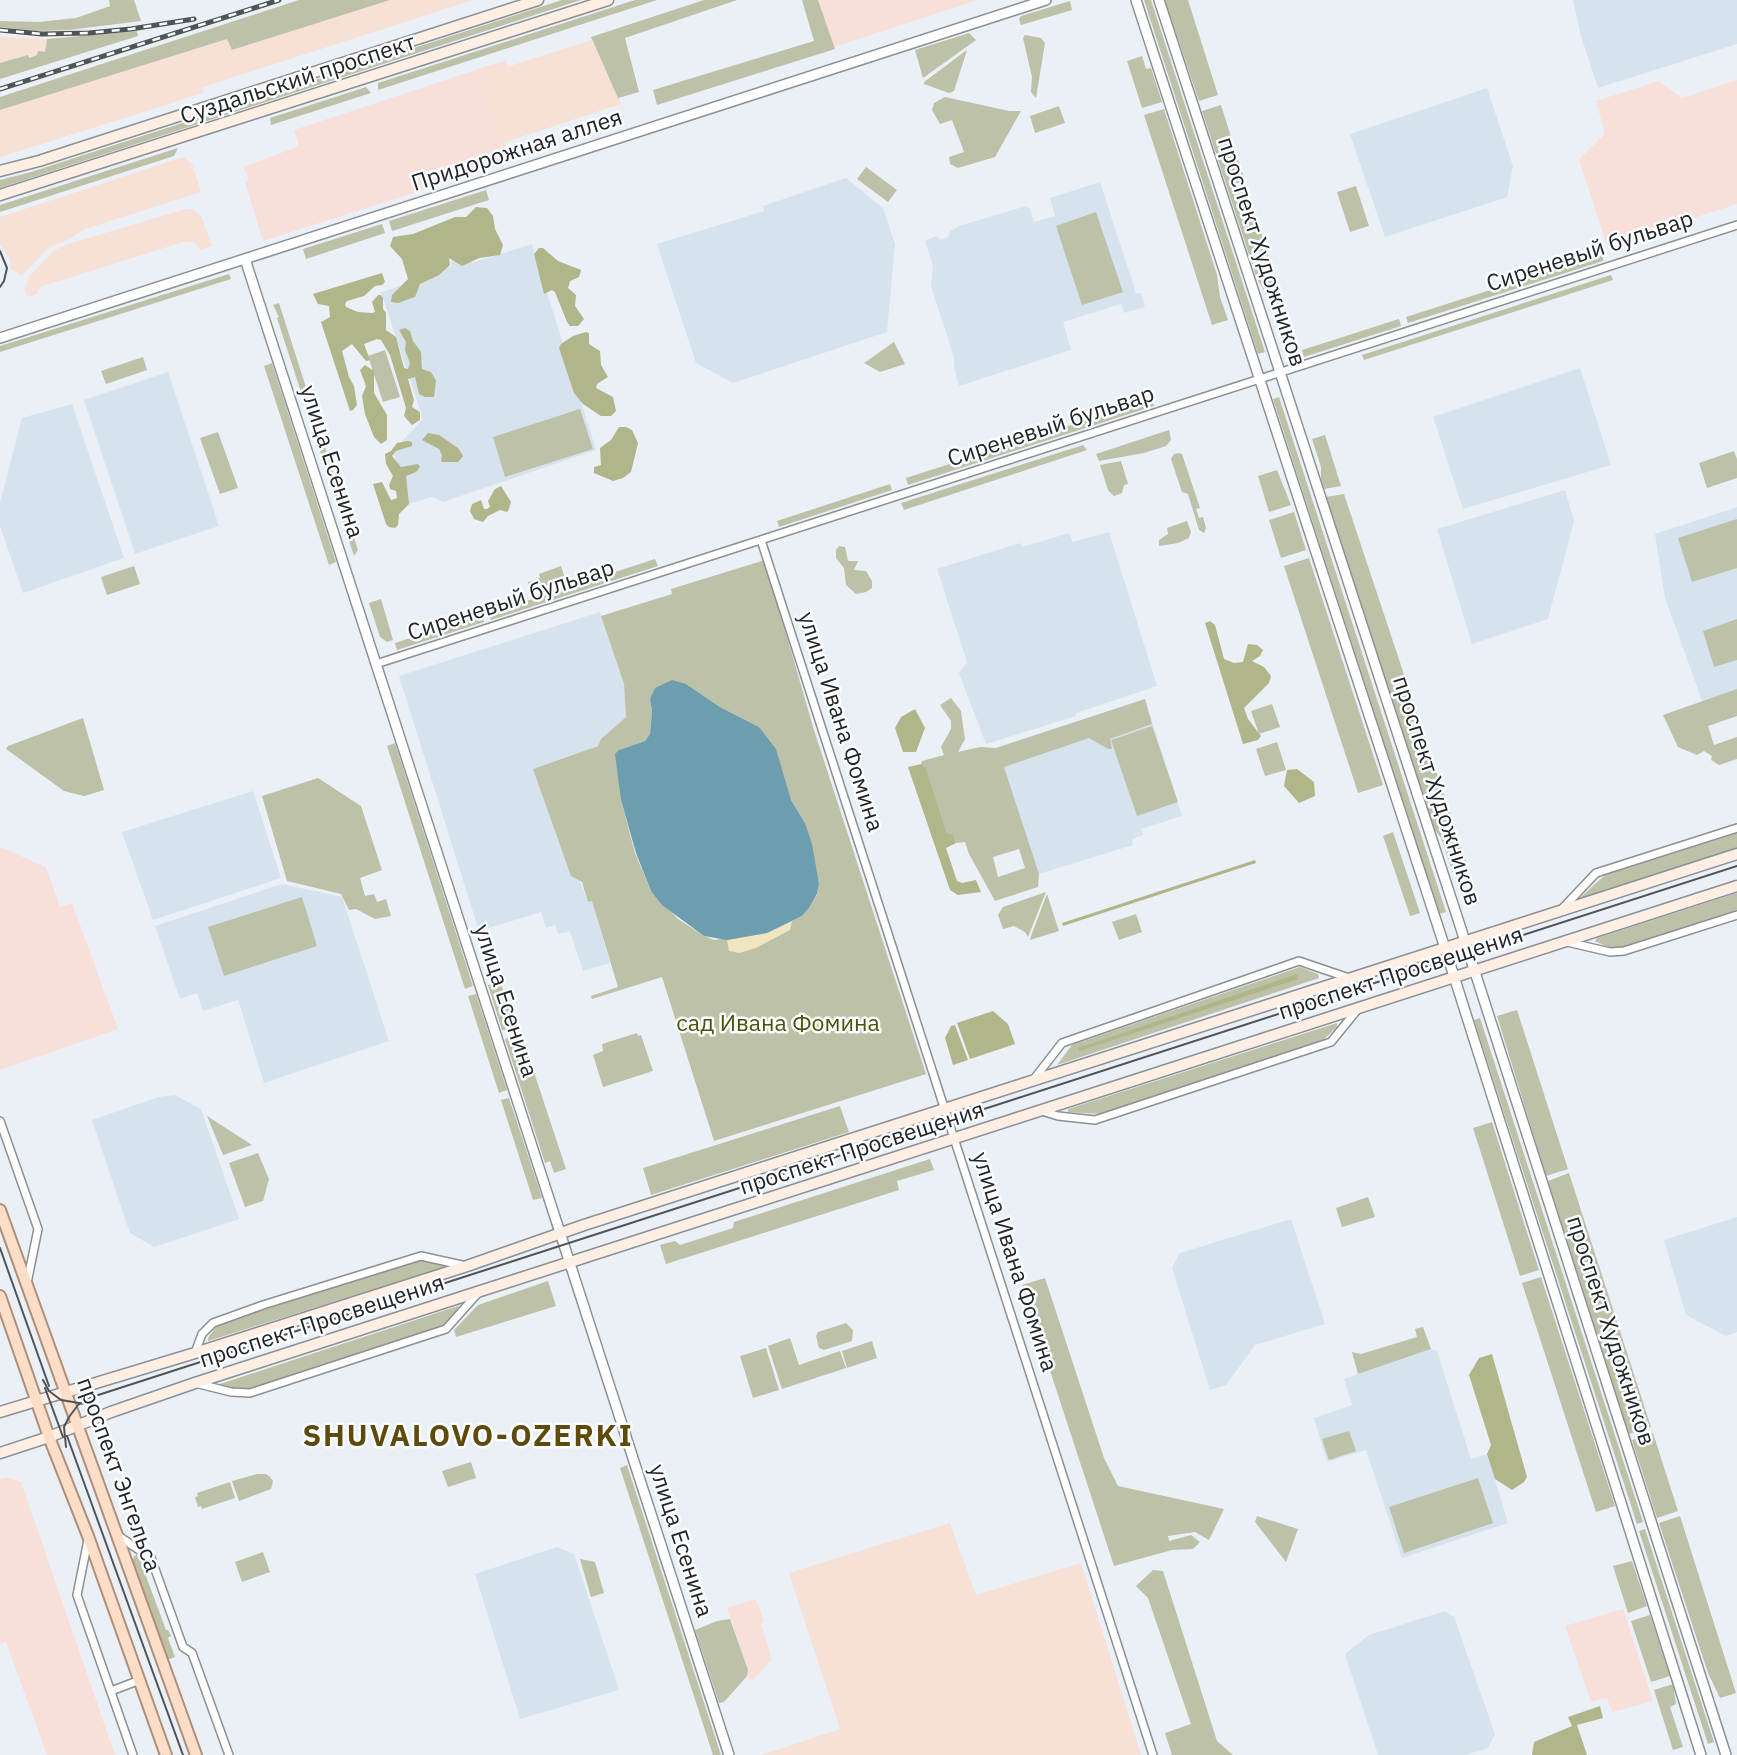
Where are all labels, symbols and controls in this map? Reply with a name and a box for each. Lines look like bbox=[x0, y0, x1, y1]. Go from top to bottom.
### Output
street label: Суздальский проспект bbox=[177, 29, 419, 131]
street label: Придорожная аллея bbox=[408, 104, 626, 198]
street label: проспект Художников bbox=[1211, 134, 1311, 370]
street label: Сиреневый бульвар bbox=[1483, 206, 1697, 298]
street label: Сиреневый бульвар bbox=[944, 381, 1158, 473]
street label: улица Есенина bbox=[293, 382, 369, 542]
street label: Сиреневый бульвар bbox=[404, 555, 618, 647]
street label: улица Ивана Фомина bbox=[791, 609, 889, 835]
street label: проспект Художников bbox=[1386, 673, 1486, 909]
street label: улица Есенина bbox=[467, 921, 543, 1081]
street label: проспект Просвещения bbox=[1275, 921, 1527, 1027]
park label: сад Ивана Фомина bbox=[676, 1010, 880, 1038]
street label: проспект Просвещения bbox=[736, 1096, 988, 1202]
street label: улица Ивана Фомина bbox=[965, 1149, 1063, 1375]
street label: проспект Художников bbox=[1560, 1213, 1660, 1449]
street label: проспект Просвещения bbox=[196, 1269, 448, 1375]
street label: проспект Энгельса bbox=[70, 1374, 166, 1576]
district label: SHUVALOVO-OZERKI bbox=[304, 1419, 632, 1455]
street label: улица Есенина bbox=[642, 1461, 718, 1621]

